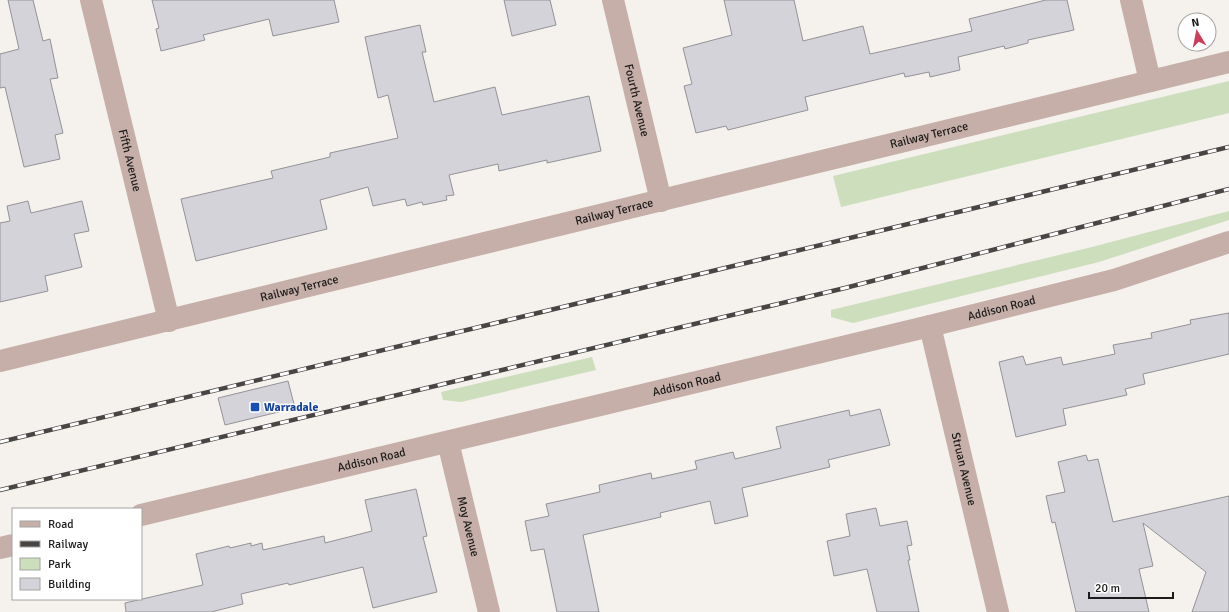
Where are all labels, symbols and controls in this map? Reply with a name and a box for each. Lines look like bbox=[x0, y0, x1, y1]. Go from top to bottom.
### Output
north arrow bbox=[1177, 12, 1217, 52]
text: N bbox=[1190, 16, 1200, 30]
street label: Fourth Avenue bbox=[621, 62, 652, 138]
street label: Railway Terrace bbox=[888, 119, 970, 152]
street label: Fifth Avenue bbox=[115, 128, 144, 193]
street label: Railway Terrace bbox=[574, 195, 655, 229]
street label: Railway Terrace bbox=[259, 272, 340, 305]
street label: Addison Road bbox=[966, 293, 1037, 324]
street label: Addison Road bbox=[651, 369, 722, 400]
place label: Warradale bbox=[264, 400, 318, 415]
marker: Warradale bbox=[249, 401, 261, 413]
street label: Struan Avenue bbox=[948, 431, 979, 507]
street label: Addison Road bbox=[336, 445, 407, 476]
street label: Moy Avenue bbox=[453, 495, 482, 558]
legend bbox=[12, 508, 142, 600]
text: Road bbox=[48, 517, 74, 532]
text: Railway bbox=[48, 537, 88, 552]
text: Park bbox=[48, 557, 71, 572]
scale bar bbox=[1089, 574, 1173, 600]
text: Building bbox=[48, 577, 91, 592]
text: 20 m bbox=[1095, 581, 1120, 596]

